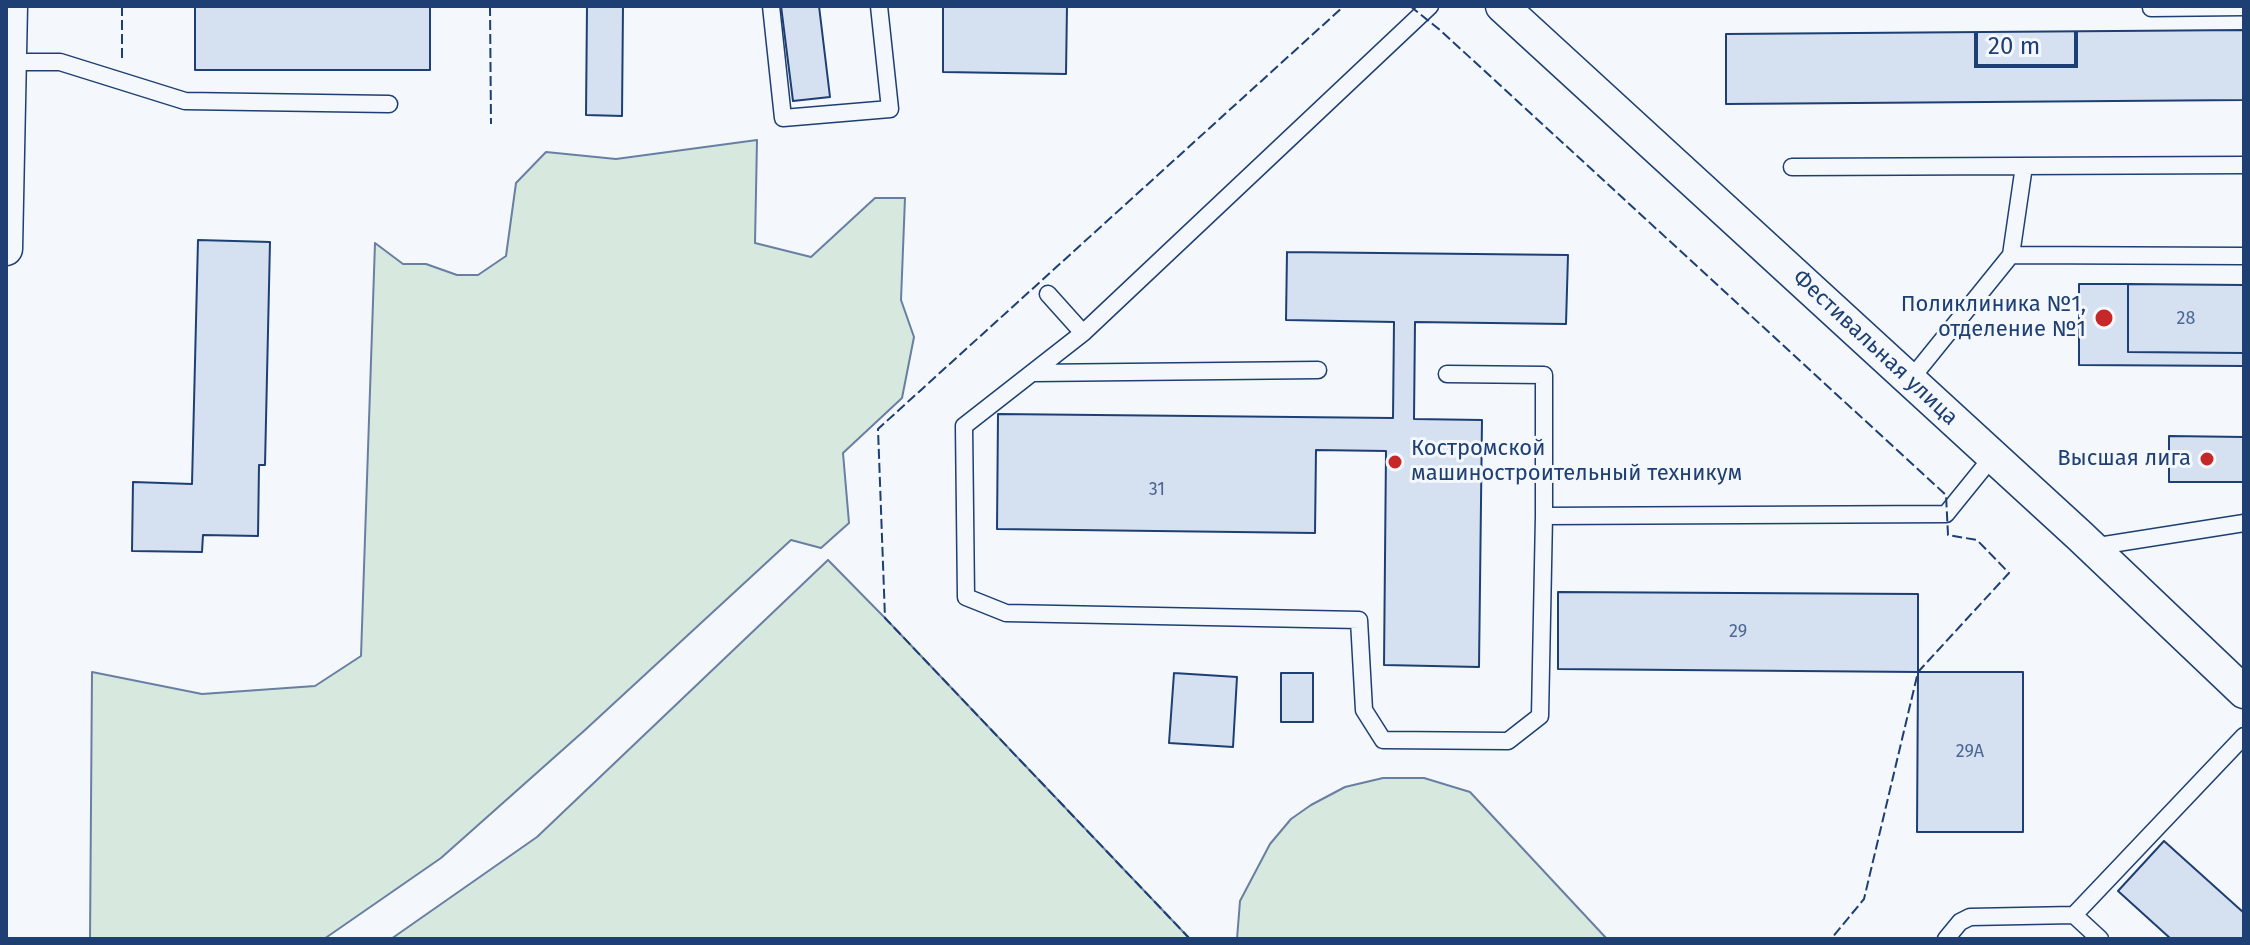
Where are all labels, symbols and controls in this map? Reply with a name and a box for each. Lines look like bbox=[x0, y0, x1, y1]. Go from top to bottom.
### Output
scale bar bbox=[1978, 16, 2082, 66]
text: 20 m bbox=[1988, 32, 2040, 60]
street label: Фестивальная улица bbox=[1787, 265, 1963, 431]
place label: Поликлиника №1, отделение №1 bbox=[1901, 292, 2086, 344]
marker: Поликлиника №1, отделение №1 bbox=[2093, 307, 2115, 329]
house number: 28 bbox=[2177, 308, 2195, 330]
place label: Костромской машиностроительный техникум bbox=[1411, 436, 1742, 488]
place label: Высшая лига bbox=[2057, 446, 2191, 472]
marker: Высшая лига bbox=[2198, 450, 2216, 468]
marker: Костромской машиностроительный техникум bbox=[1386, 453, 1404, 471]
house number: 31 bbox=[1149, 479, 1165, 501]
house number: 29 bbox=[1729, 621, 1747, 643]
house number: 29А bbox=[1956, 741, 1984, 763]

